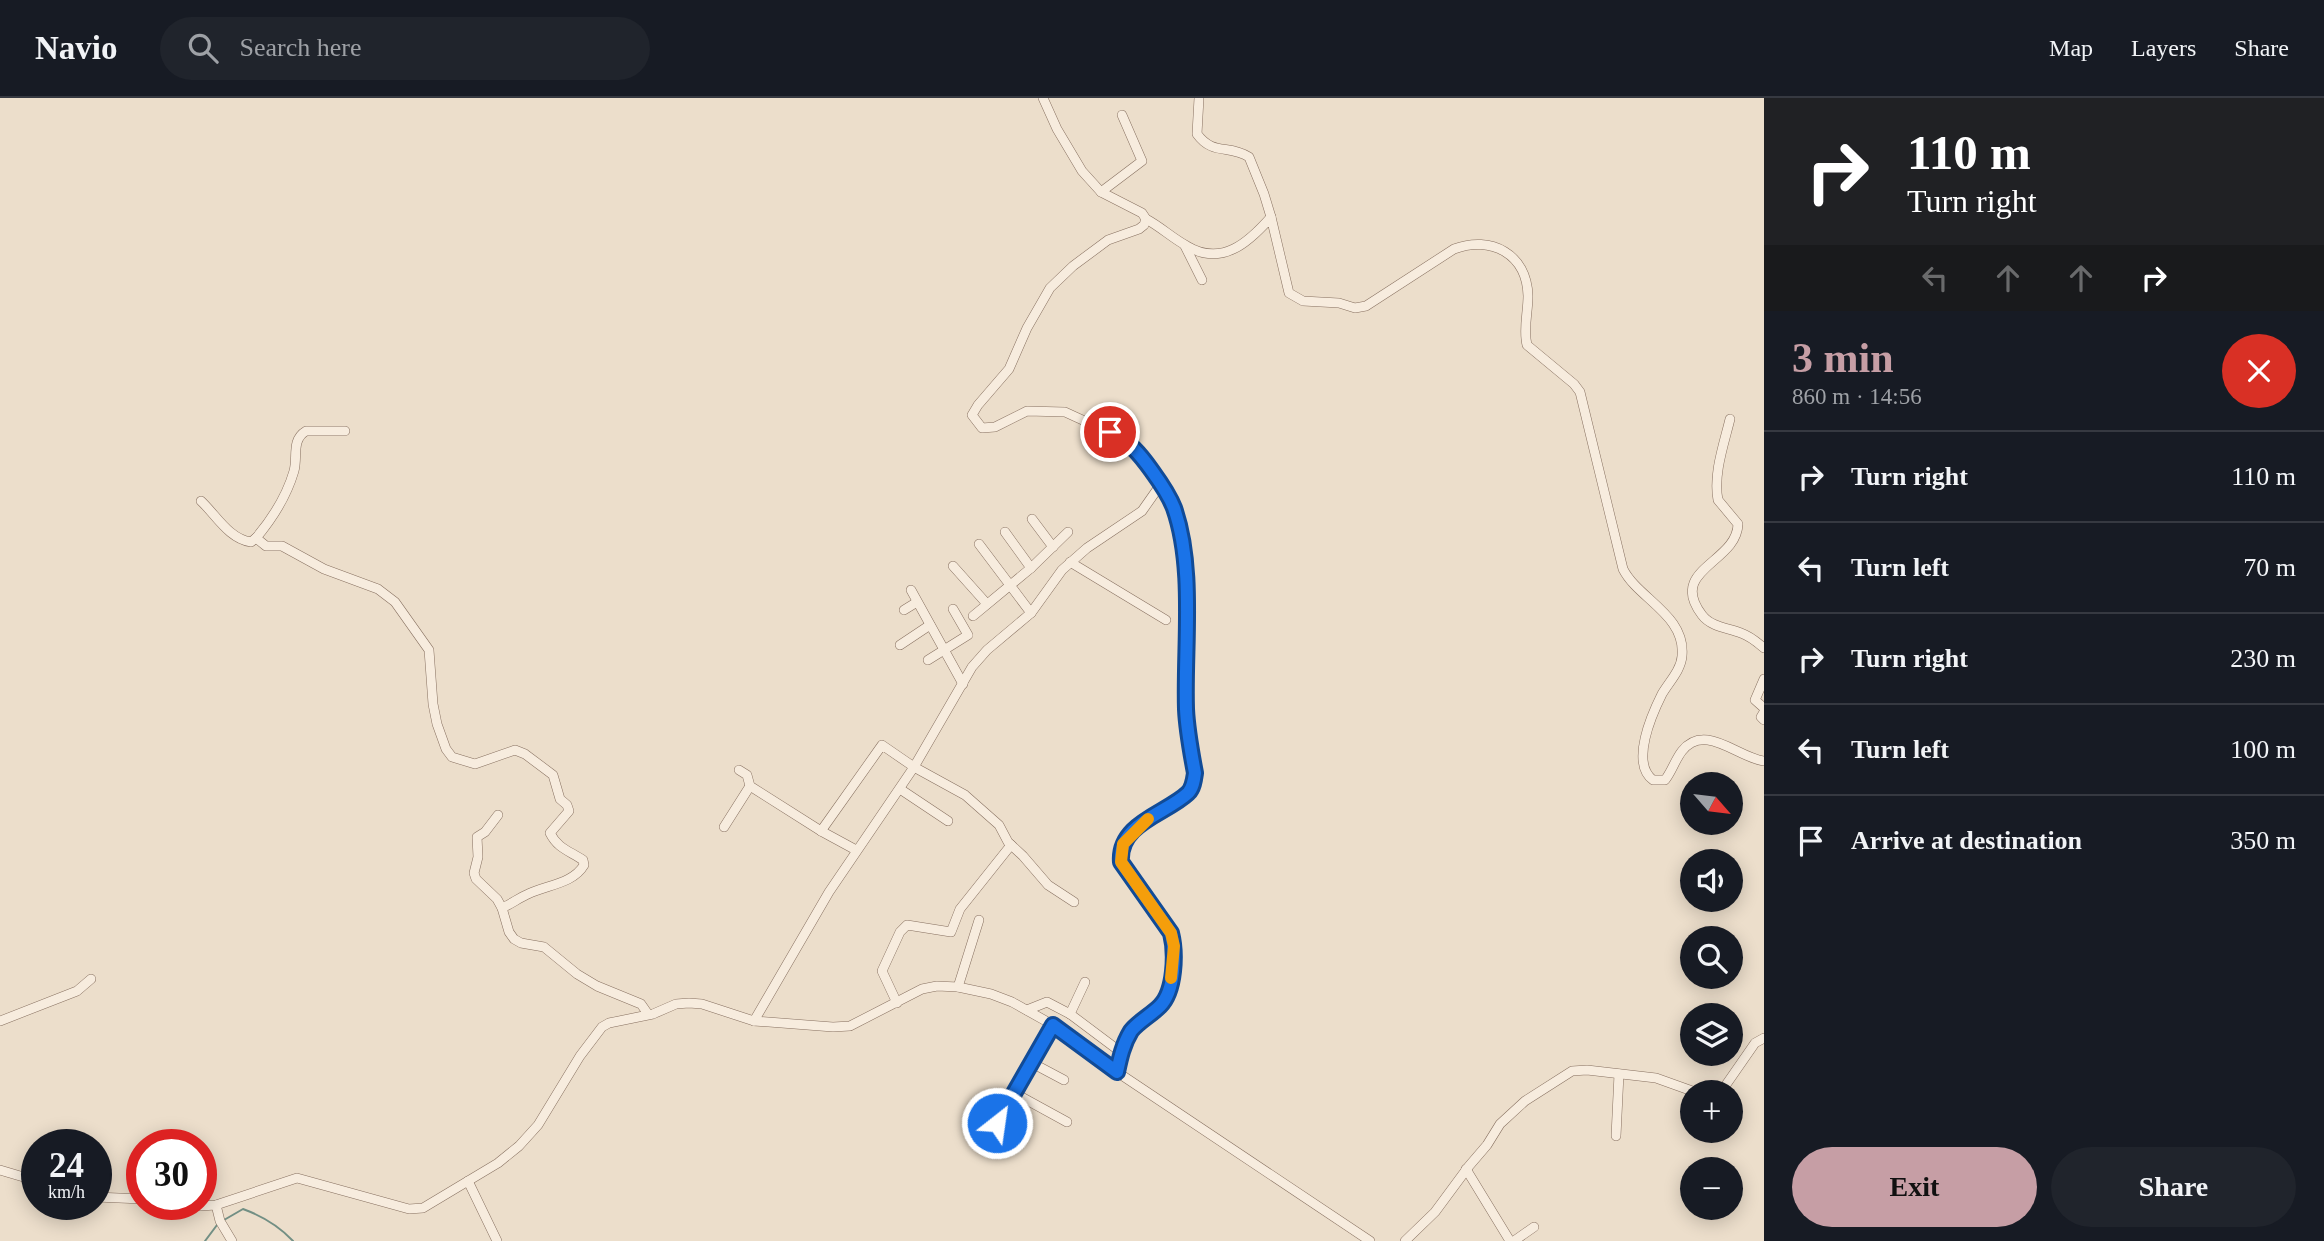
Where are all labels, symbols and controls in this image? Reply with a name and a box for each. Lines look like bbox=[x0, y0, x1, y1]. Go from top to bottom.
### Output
search box bbox=[160, 17, 650, 80]
icon: search bbox=[184, 29, 222, 67]
text: Navio bbox=[35, 30, 118, 66]
text: Search here bbox=[240, 33, 361, 62]
text: Map bbox=[2049, 35, 2093, 61]
text: Layers bbox=[2131, 35, 2196, 61]
text: Share bbox=[2234, 35, 2289, 61]
text: 110 m bbox=[1907, 125, 2031, 180]
icon: right bbox=[1792, 126, 1883, 217]
text: Turn right bbox=[1907, 183, 2037, 219]
icon: left bbox=[1916, 259, 1954, 297]
icon: ahead bbox=[1989, 259, 2027, 297]
icon: ahead bbox=[2062, 259, 2100, 297]
icon: right bbox=[2135, 259, 2173, 297]
button: close bbox=[2222, 334, 2296, 408]
text: 3 min bbox=[1792, 335, 1894, 381]
text: 860 m · 14:56 bbox=[1792, 384, 1922, 409]
pin bbox=[1080, 402, 1140, 462]
icon: arrive bbox=[1091, 413, 1129, 451]
icon: right bbox=[1792, 458, 1830, 496]
text: Turn right bbox=[1851, 462, 1968, 491]
text: 110 m bbox=[2231, 462, 2296, 491]
icon: left bbox=[1792, 549, 1830, 587]
text: Turn left bbox=[1851, 553, 1949, 582]
text: 70 m bbox=[2243, 553, 2296, 582]
icon: right bbox=[1792, 640, 1830, 678]
text: Turn right bbox=[1851, 644, 1968, 673]
text: 230 m bbox=[2230, 644, 2296, 673]
icon: left bbox=[1792, 731, 1830, 769]
text: Turn left bbox=[1851, 735, 1949, 764]
text: 100 m bbox=[2230, 735, 2296, 764]
north arrow bbox=[1680, 772, 1743, 835]
map controls bbox=[1680, 772, 1743, 1220]
icon: arrive bbox=[1792, 822, 1830, 860]
text: Arrive at destination bbox=[1851, 826, 2082, 855]
text: 350 m bbox=[2230, 826, 2296, 855]
button: sound bbox=[1680, 849, 1743, 912]
button: search bbox=[1680, 926, 1743, 989]
button: layers bbox=[1680, 1003, 1743, 1066]
button: + bbox=[1680, 1080, 1743, 1143]
position arrow bbox=[960, 1086, 1034, 1160]
speed limit sign: 30 bbox=[126, 1129, 217, 1220]
text: 24 bbox=[49, 1146, 84, 1185]
button: Exit bbox=[1792, 1147, 2037, 1227]
button: Share bbox=[2051, 1147, 2296, 1227]
button: − bbox=[1680, 1157, 1743, 1220]
text: km/h bbox=[48, 1182, 85, 1202]

